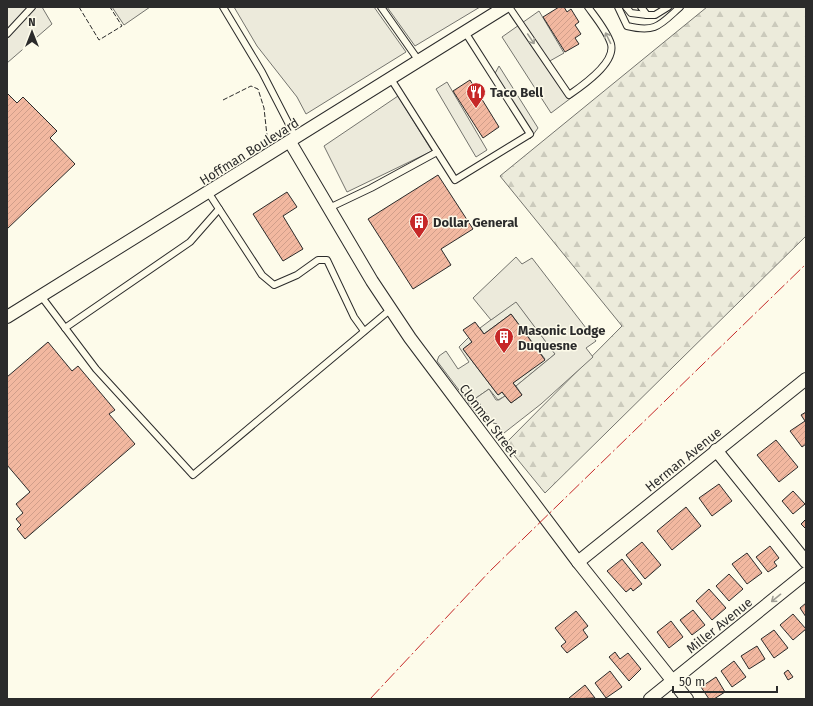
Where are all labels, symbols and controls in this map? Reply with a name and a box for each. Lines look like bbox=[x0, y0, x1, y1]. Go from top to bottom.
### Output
north arrow bbox=[12, 12, 52, 52]
text: N bbox=[28, 16, 36, 29]
one-way arrow bbox=[604, 32, 611, 44]
one-way arrow bbox=[527, 33, 535, 44]
restaurant icon: Taco Bell bbox=[465, 81, 487, 109]
place label: Taco Bell bbox=[490, 85, 543, 100]
street label: Hoffman Boulevard bbox=[197, 115, 302, 188]
building icon: Dollar General bbox=[408, 211, 430, 239]
place label: Dollar General bbox=[433, 215, 518, 230]
place label: Masonic Lodge Duquesne bbox=[518, 323, 605, 353]
building icon: Masonic Lodge Duquesne bbox=[493, 326, 515, 354]
street label: Clonmel Street bbox=[456, 381, 521, 460]
street label: Herman Avenue bbox=[642, 424, 724, 495]
one-way arrow bbox=[770, 593, 781, 602]
street label: Miller Avenue bbox=[683, 594, 755, 656]
scale bar bbox=[673, 668, 777, 694]
text: 50 m bbox=[679, 675, 705, 689]

